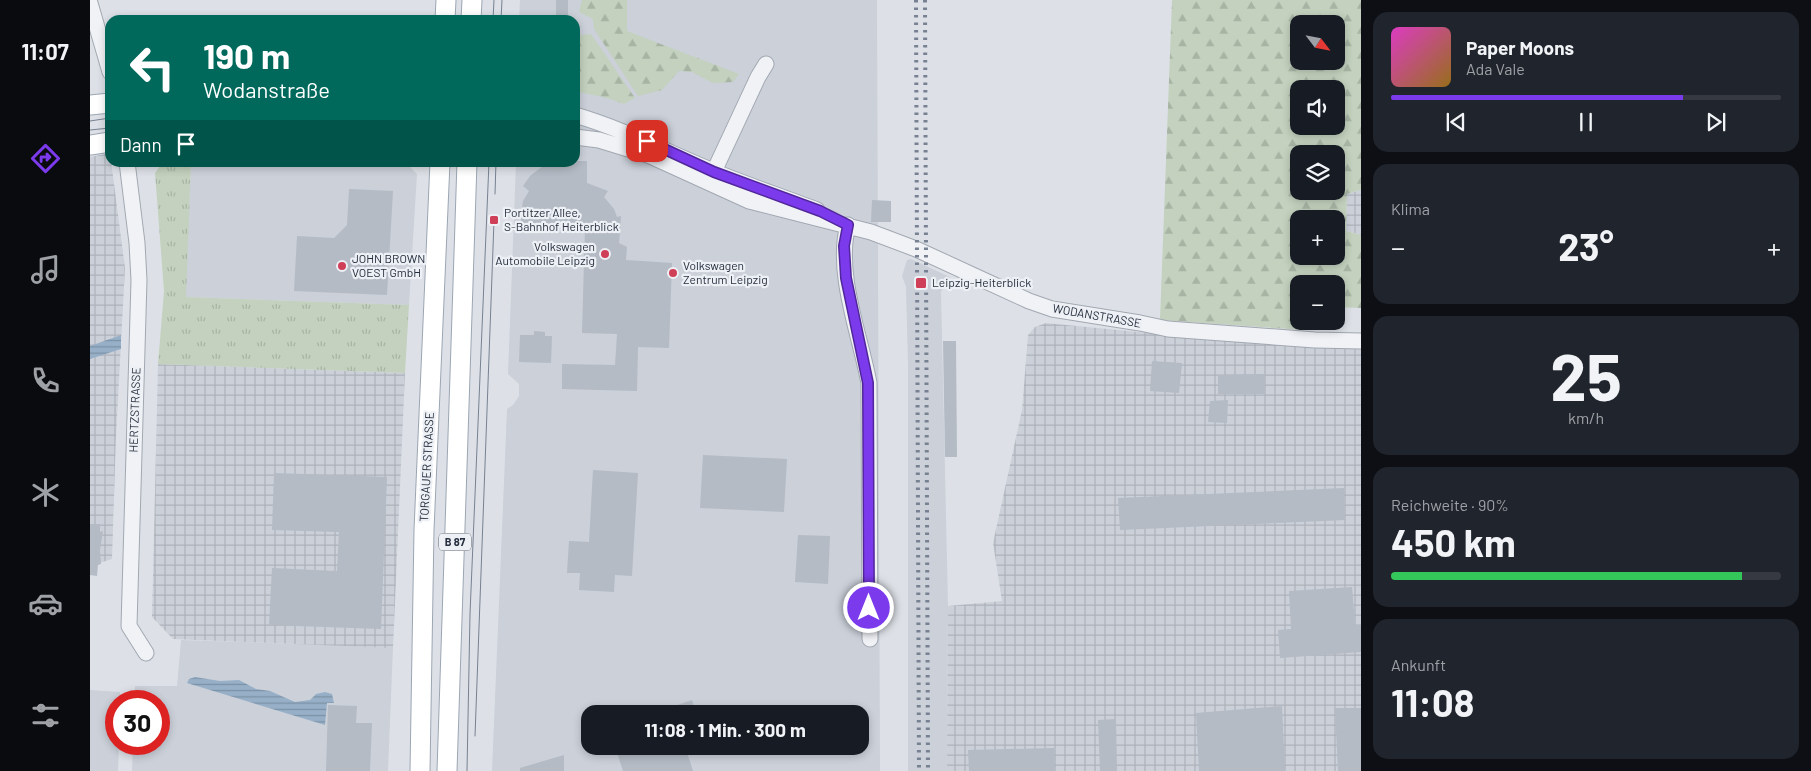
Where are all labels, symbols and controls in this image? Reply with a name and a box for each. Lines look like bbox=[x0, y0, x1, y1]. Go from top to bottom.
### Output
north arrow bbox=[1290, 15, 1345, 70]
map controls bbox=[1290, 15, 1345, 330]
text: 190 m bbox=[203, 34, 290, 76]
icon: left bbox=[120, 35, 185, 100]
text: Paper Moons bbox=[1466, 36, 1574, 59]
text: 11:07 bbox=[21, 38, 69, 64]
text: Ada Vale bbox=[1466, 59, 1525, 78]
text: Wodanstraße bbox=[203, 76, 330, 102]
button: sound bbox=[1290, 80, 1345, 135]
icon: previous bbox=[1442, 108, 1470, 136]
icon: pause bbox=[1572, 108, 1600, 136]
icon: next bbox=[1702, 108, 1730, 136]
pin bbox=[626, 120, 668, 162]
icon: arrive bbox=[633, 127, 661, 155]
icon: arrive bbox=[172, 130, 200, 158]
text: Dann bbox=[120, 133, 162, 156]
icon: directions bbox=[28, 141, 63, 176]
button: layers bbox=[1290, 145, 1345, 200]
text: Klima bbox=[1391, 199, 1430, 218]
place label: Portitzer Allee, S-Bahnhof Heiterblick bbox=[504, 205, 619, 233]
button: + bbox=[1290, 210, 1345, 265]
marker: Portitzer Allee, S-Bahnhof Heiterblick bbox=[488, 214, 500, 226]
text: 23° bbox=[1558, 223, 1614, 269]
text: − bbox=[1391, 230, 1405, 264]
text: + bbox=[1767, 230, 1781, 264]
place label: Volkswagen Automobile Leipzig bbox=[495, 239, 595, 267]
marker: Volkswagen Automobile Leipzig bbox=[599, 248, 611, 260]
place label: JOHN BROWN VOEST GmbH bbox=[352, 251, 425, 279]
icon: music bbox=[28, 252, 63, 287]
place label: Volkswagen Zentrum Leipzig bbox=[683, 258, 768, 286]
marker: JOHN BROWN VOEST GmbH bbox=[336, 260, 348, 272]
marker: Volkswagen Zentrum Leipzig bbox=[667, 267, 679, 279]
place label: Leipzig-Heiterblick bbox=[932, 275, 1031, 289]
button: − bbox=[1290, 275, 1345, 330]
marker: Leipzig-Heiterblick bbox=[914, 276, 928, 290]
street label: WODANSTRASSE bbox=[1052, 300, 1143, 330]
text: 25 bbox=[1550, 336, 1622, 414]
icon: phone bbox=[28, 363, 63, 398]
street label: HERTZSTRASSE bbox=[126, 367, 142, 453]
text: km/h bbox=[1568, 408, 1604, 427]
street label: TORGAUER STRASSE bbox=[416, 412, 436, 522]
icon: climate bbox=[28, 475, 63, 510]
text: Reichweite · 90% bbox=[1391, 495, 1509, 514]
text: 450 km bbox=[1391, 519, 1516, 565]
road number: B 87 bbox=[439, 534, 471, 550]
position arrow bbox=[842, 581, 894, 633]
icon: car bbox=[28, 586, 63, 621]
text: Ankunft bbox=[1391, 655, 1446, 674]
text: 11:08 bbox=[1391, 679, 1474, 725]
speed limit sign: 30 bbox=[105, 690, 170, 755]
icon: filters bbox=[28, 698, 63, 733]
text: 11:08 · 1 Min. · 300 m bbox=[644, 718, 806, 741]

